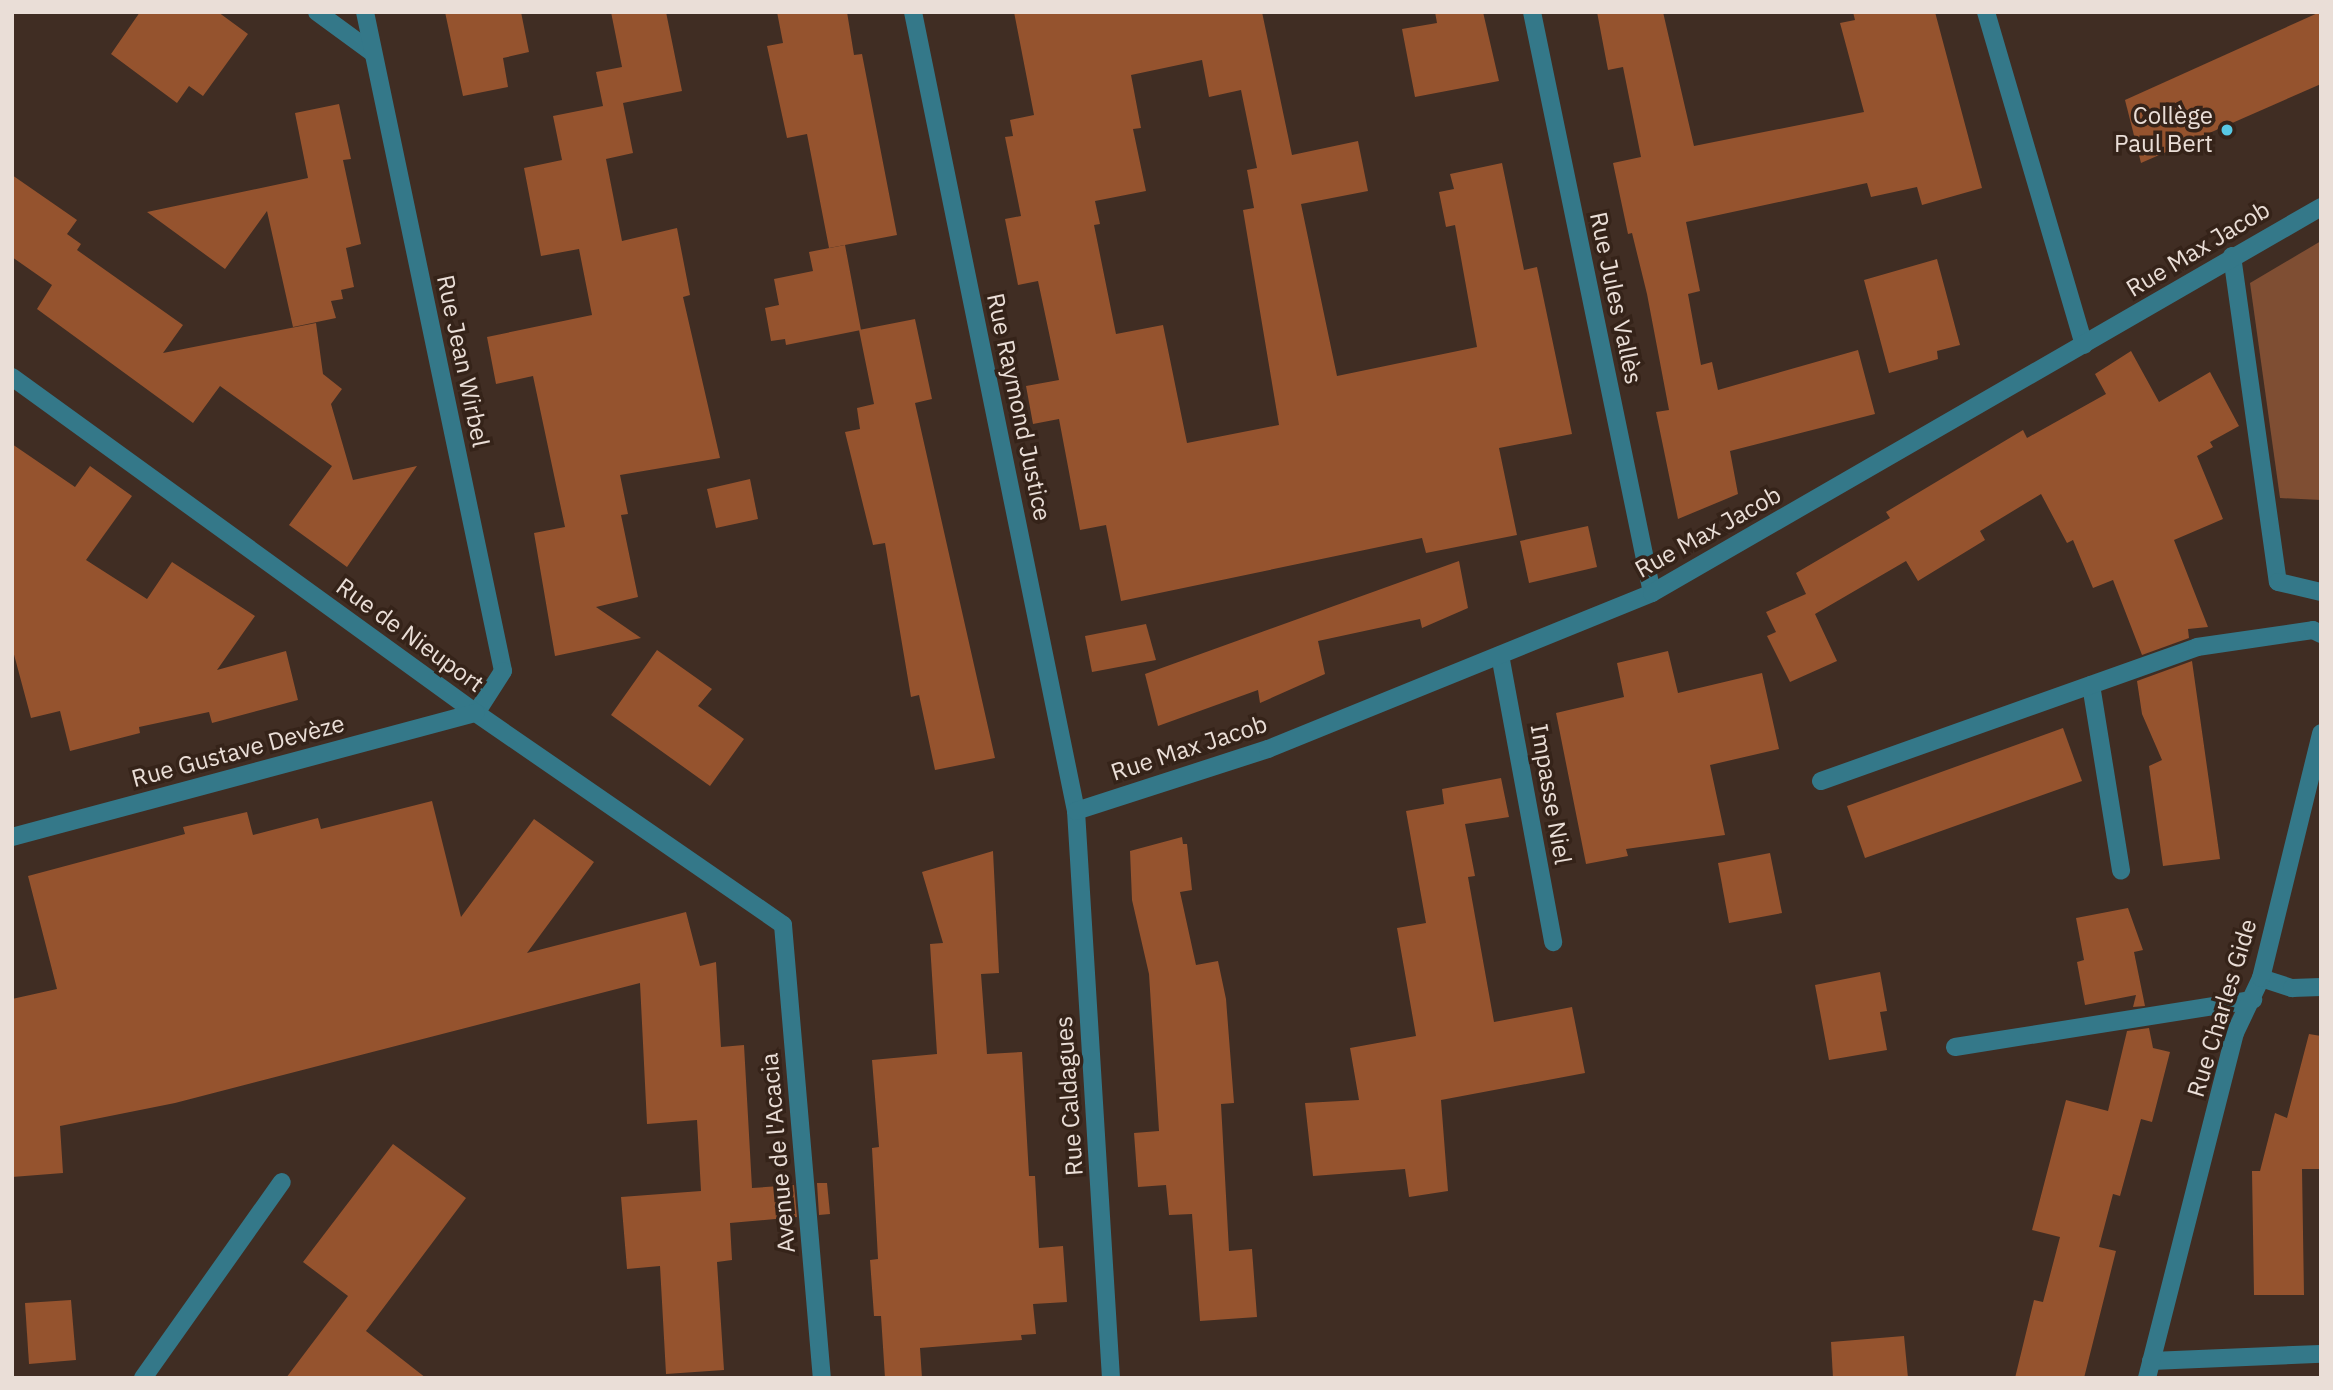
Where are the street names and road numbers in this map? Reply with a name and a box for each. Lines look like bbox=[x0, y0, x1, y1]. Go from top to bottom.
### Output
street label: Rue Max Jacob bbox=[2121, 195, 2275, 303]
street label: Rue Jules Vallès bbox=[1584, 209, 1648, 387]
street label: Rue Jean Wirbel bbox=[431, 272, 495, 450]
street label: Rue Raymond Justice bbox=[981, 290, 1057, 524]
street label: Rue Max Jacob bbox=[1630, 480, 1786, 584]
street label: Rue de Nieuport bbox=[331, 572, 489, 698]
street label: Rue Gustave Devèze bbox=[129, 709, 347, 793]
street label: Rue Max Jacob bbox=[1107, 709, 1271, 787]
street label: Impasse Niel bbox=[1524, 722, 1578, 866]
street label: Rue Charles Gide bbox=[2181, 915, 2263, 1101]
street label: Rue Caldagues bbox=[1049, 1015, 1089, 1177]
street label: Avenue de l'Acacia bbox=[755, 1052, 801, 1254]

